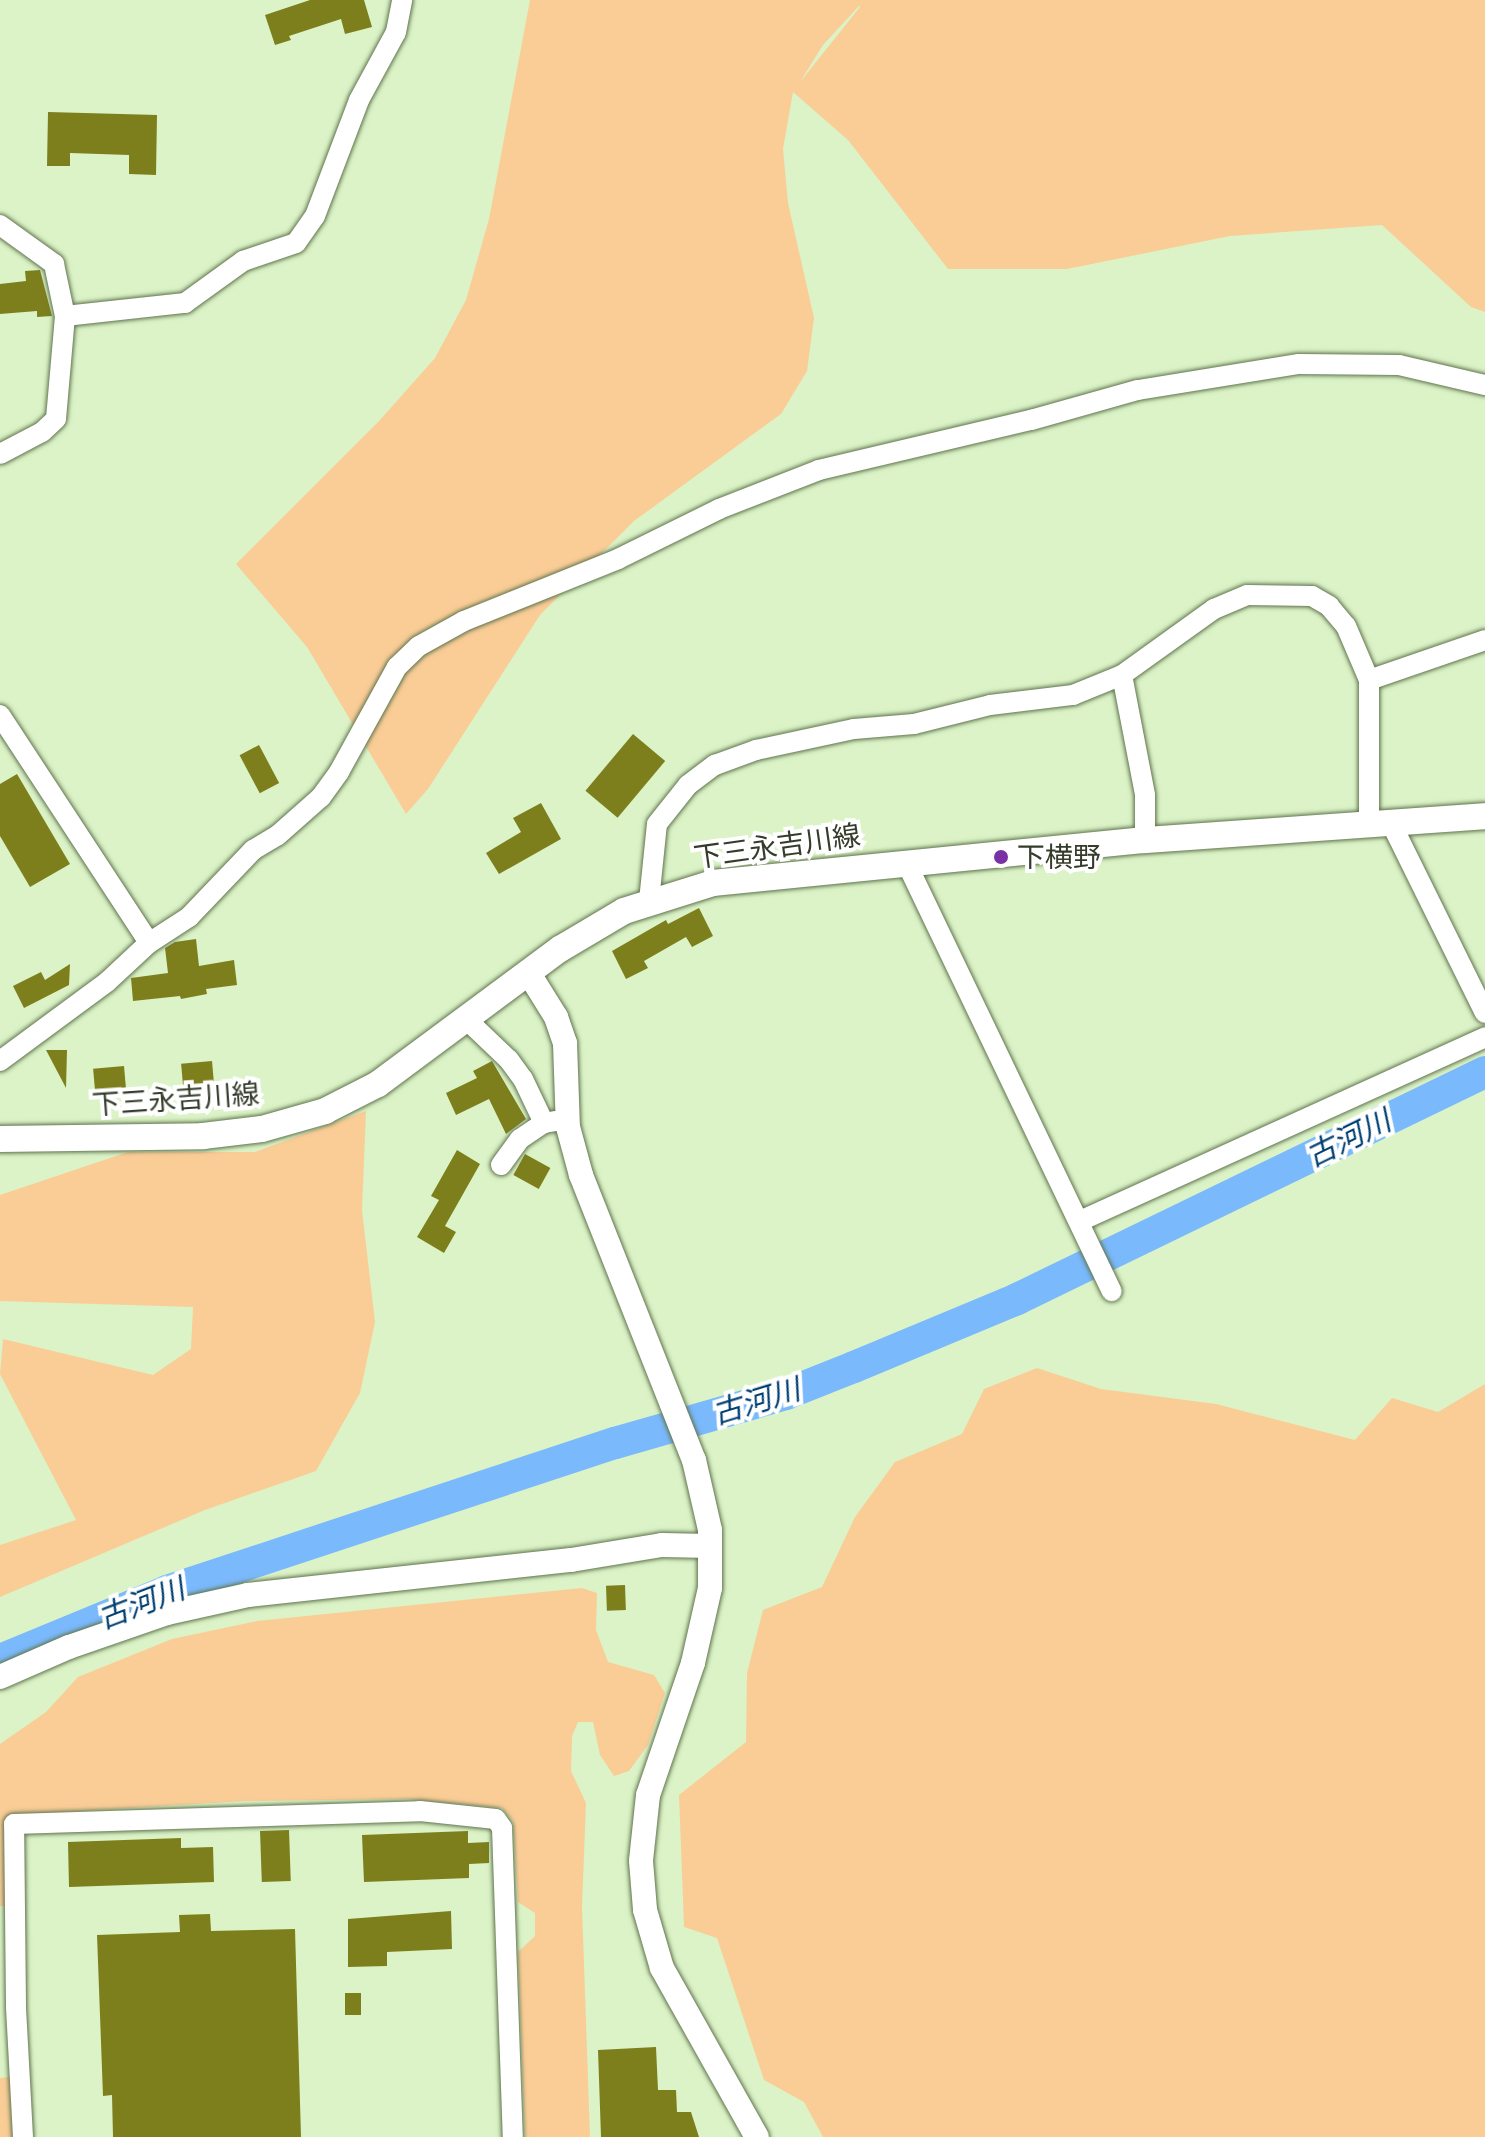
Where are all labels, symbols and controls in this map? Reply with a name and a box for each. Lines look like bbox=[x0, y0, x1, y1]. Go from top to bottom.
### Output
street label: 下三永吉川線 bbox=[691, 818, 863, 874]
place label: 下横野 bbox=[1017, 840, 1101, 874]
marker: 下横野 bbox=[992, 848, 1010, 866]
street label: 下三永吉川線 bbox=[91, 1076, 261, 1122]
water label: 古河川 bbox=[1300, 1102, 1396, 1174]
water label: 古河川 bbox=[708, 1371, 804, 1431]
water label: 古河川 bbox=[93, 1570, 189, 1636]

